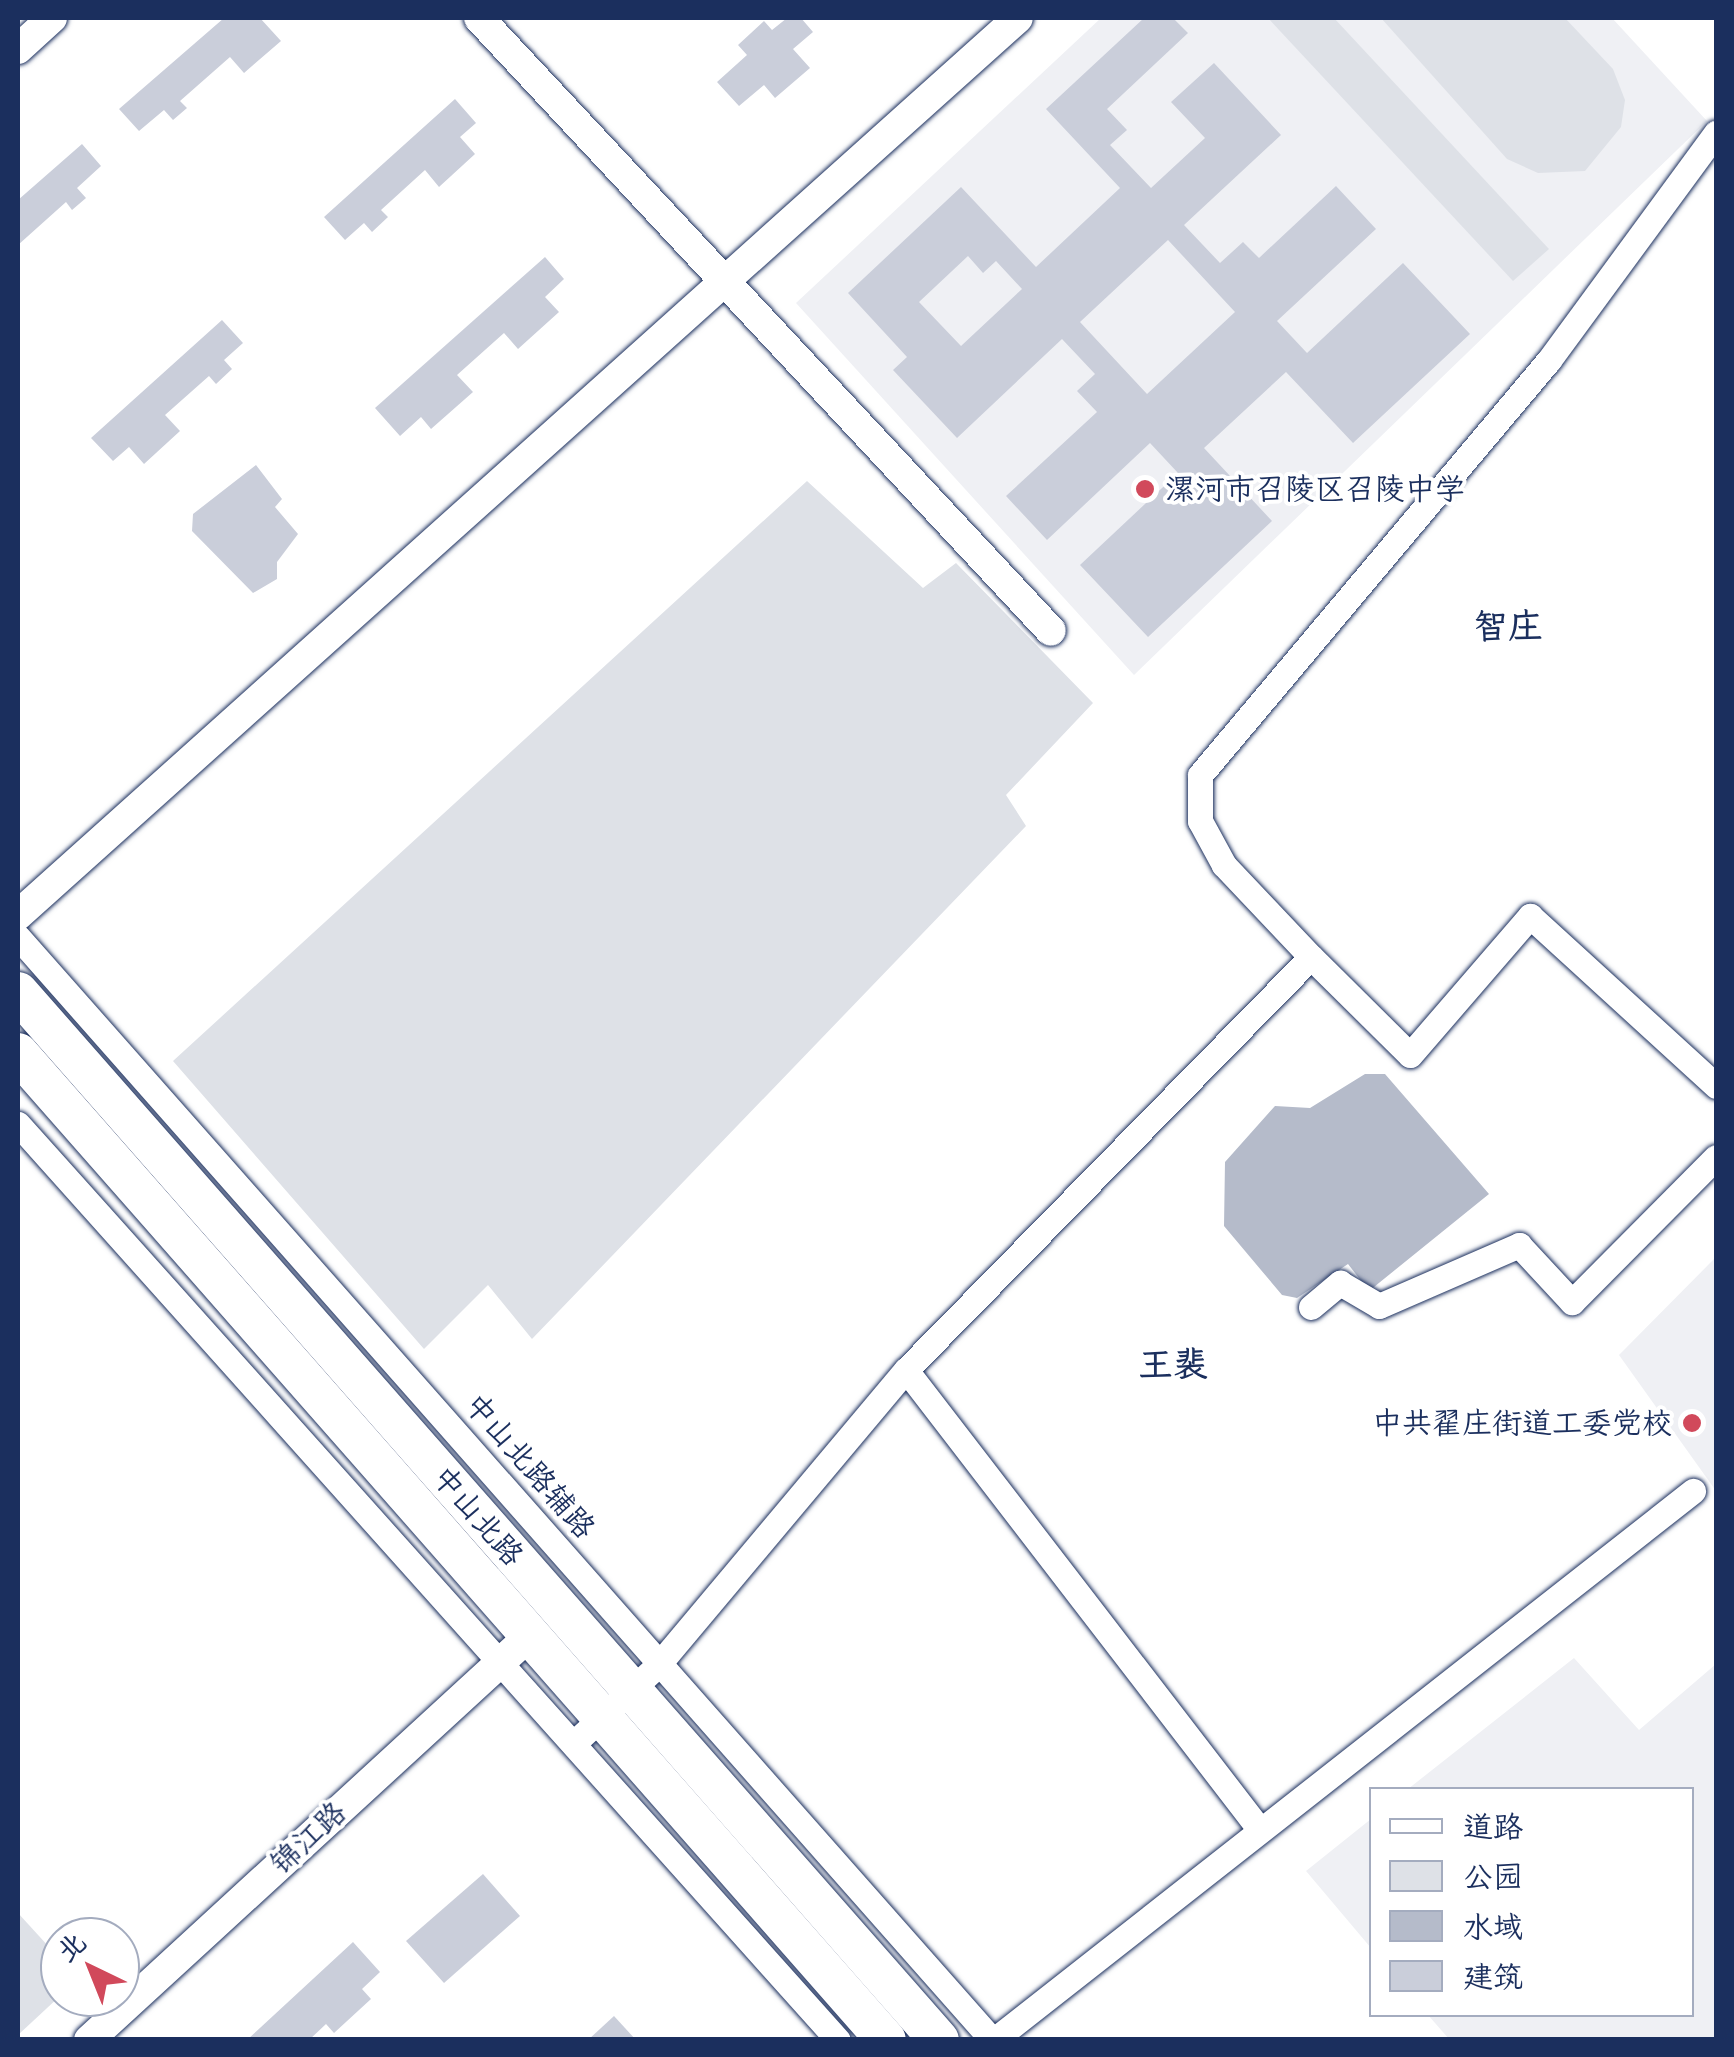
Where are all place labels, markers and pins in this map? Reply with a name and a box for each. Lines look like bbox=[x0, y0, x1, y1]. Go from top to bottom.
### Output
place label: 漯河市召陵区召陵中学 bbox=[1165, 471, 1465, 507]
marker: 漯河市召陵区召陵中学 bbox=[1134, 478, 1156, 500]
place label: 中共翟庄街道工委党校 bbox=[1372, 1405, 1672, 1441]
marker: 中共翟庄街道工委党校 bbox=[1681, 1412, 1703, 1434]

